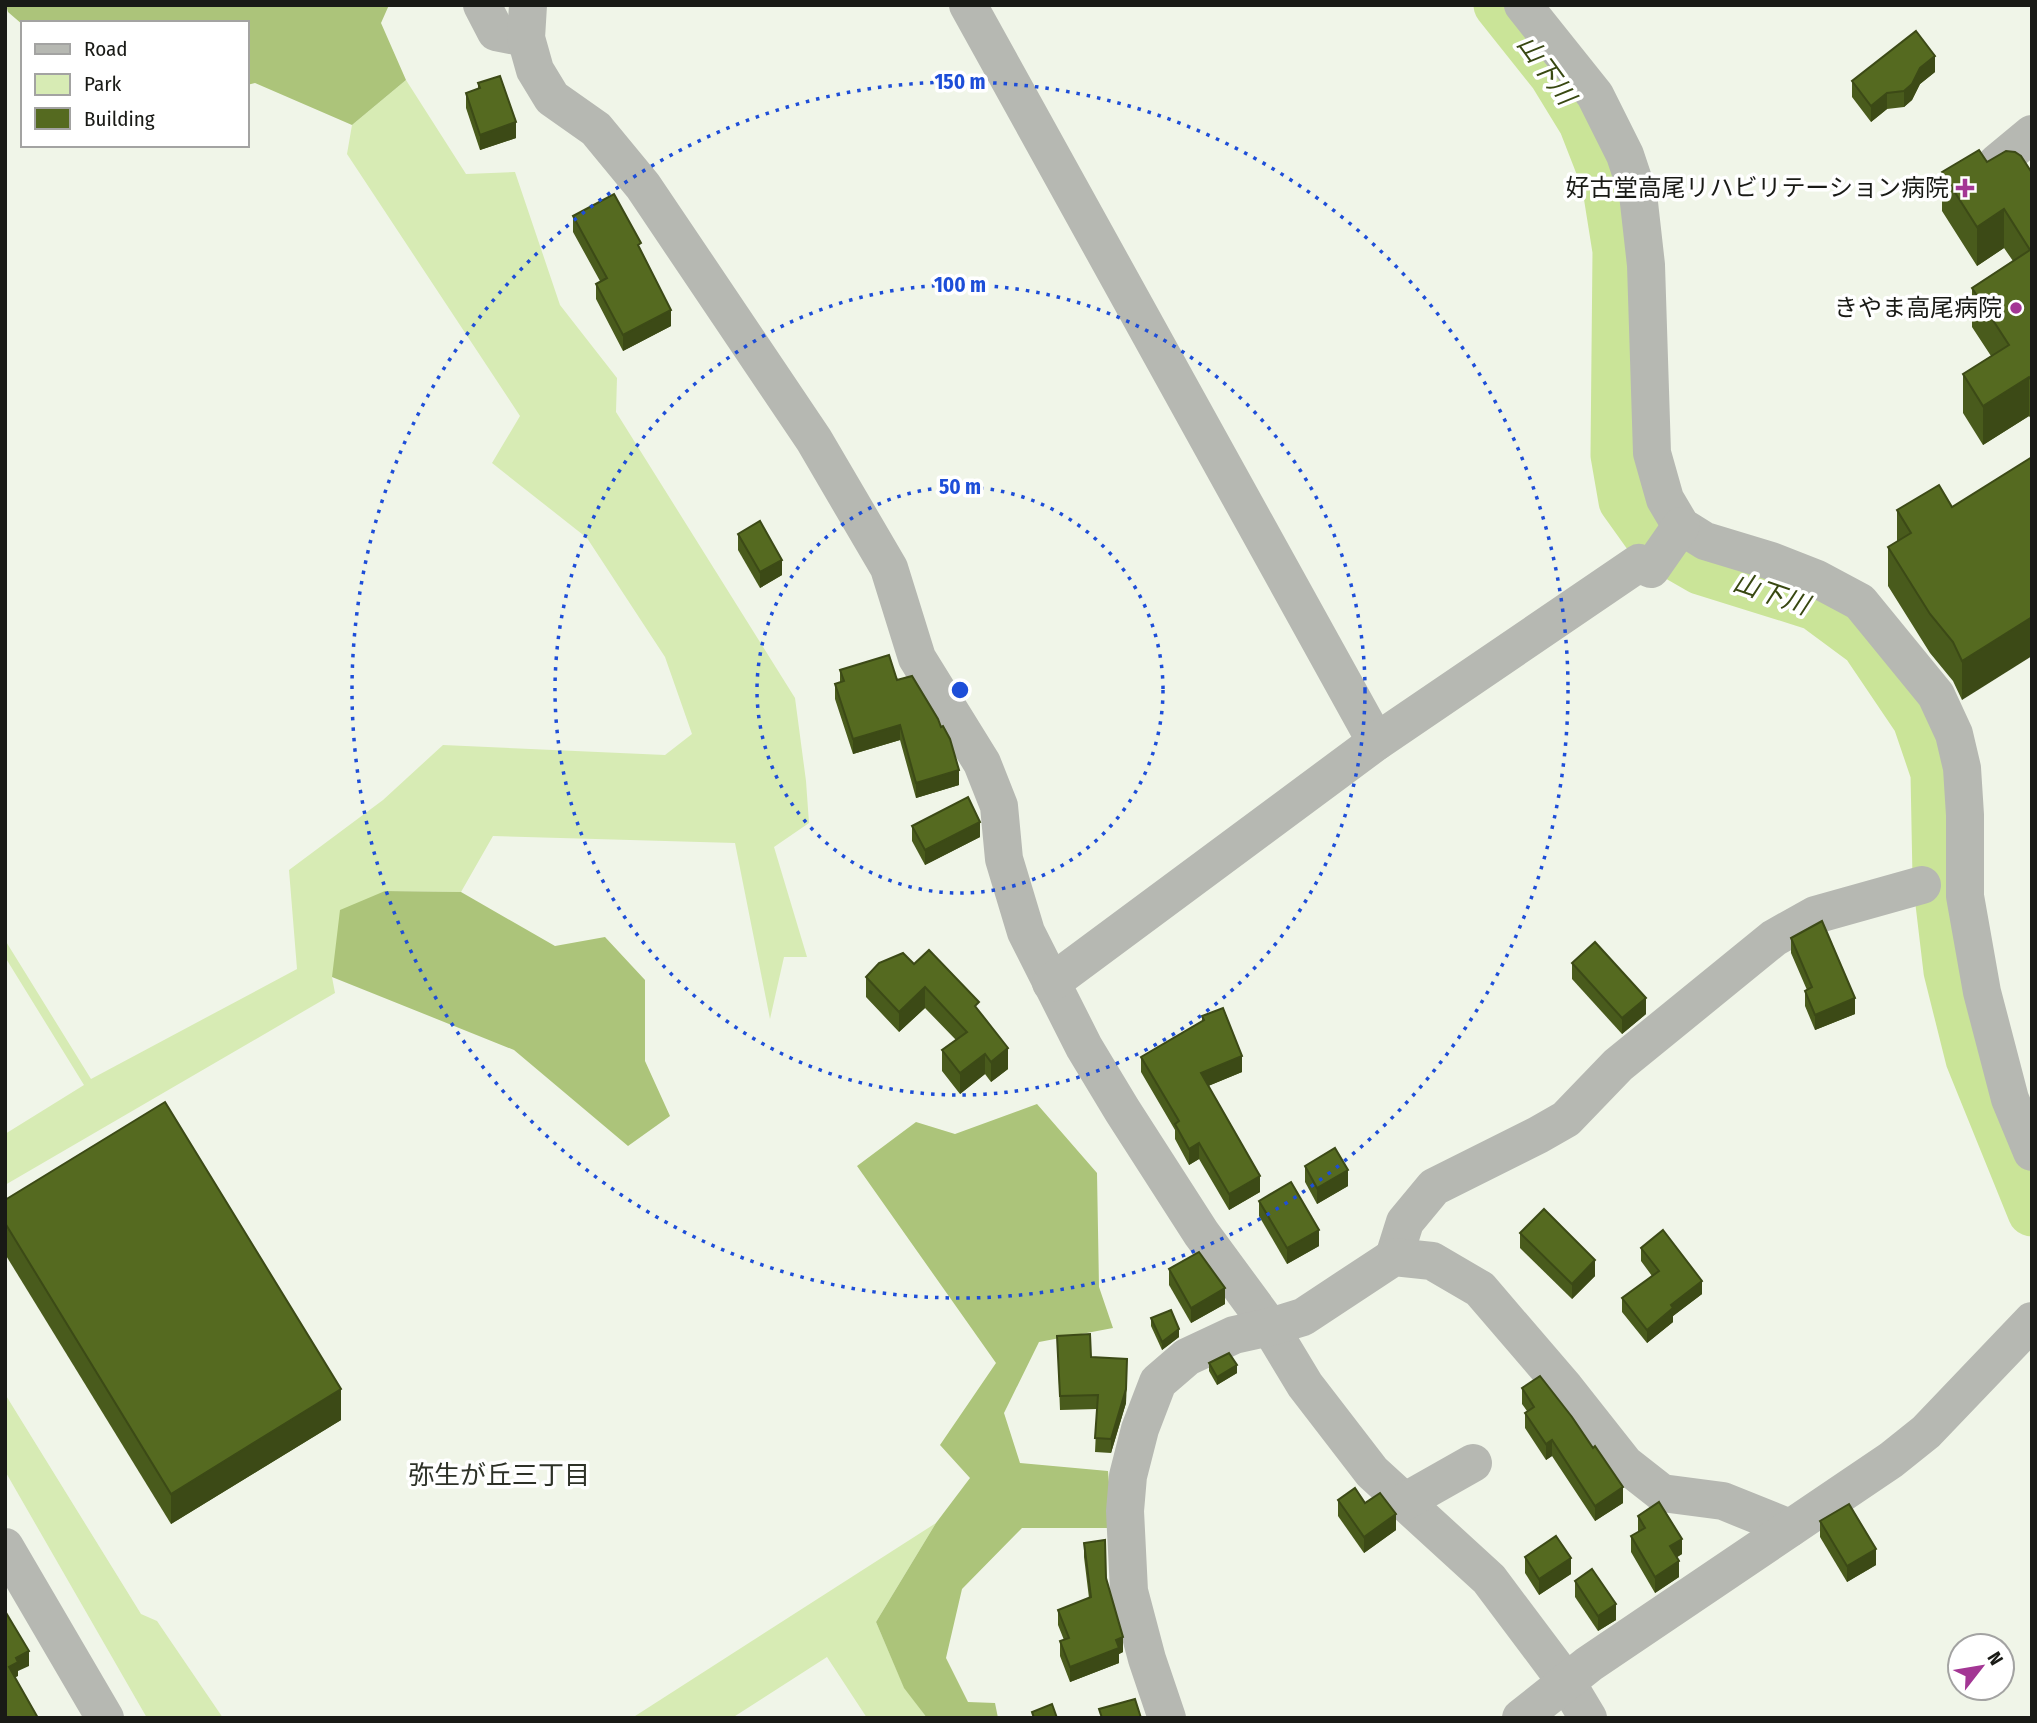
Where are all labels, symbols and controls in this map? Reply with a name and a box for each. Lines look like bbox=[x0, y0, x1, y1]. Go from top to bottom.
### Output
legend bbox=[21, 21, 248, 147]
water label: 山下川 bbox=[1511, 29, 1583, 113]
text: Road bbox=[84, 36, 128, 62]
text: 150 m bbox=[934, 69, 986, 95]
text: Park bbox=[84, 71, 122, 97]
text: Building bbox=[84, 106, 155, 132]
place label: 好古堂高尾リハビリテーション病院 bbox=[1565, 174, 1949, 202]
marker: 好古堂高尾リハビリテーション病院 bbox=[1955, 178, 1975, 198]
text: 100 m bbox=[934, 272, 986, 298]
place label: きやま高尾病院 bbox=[1834, 294, 2002, 322]
marker: きやま高尾病院 bbox=[2008, 300, 2024, 316]
text: 50 m bbox=[939, 474, 981, 500]
water label: 山下川 bbox=[1729, 567, 1816, 622]
centre of rings bbox=[948, 678, 972, 702]
district label: 弥生が丘三丁目 bbox=[408, 1460, 590, 1491]
north arrow bbox=[1946, 1632, 2016, 1702]
text: N bbox=[1982, 1648, 2008, 1669]

